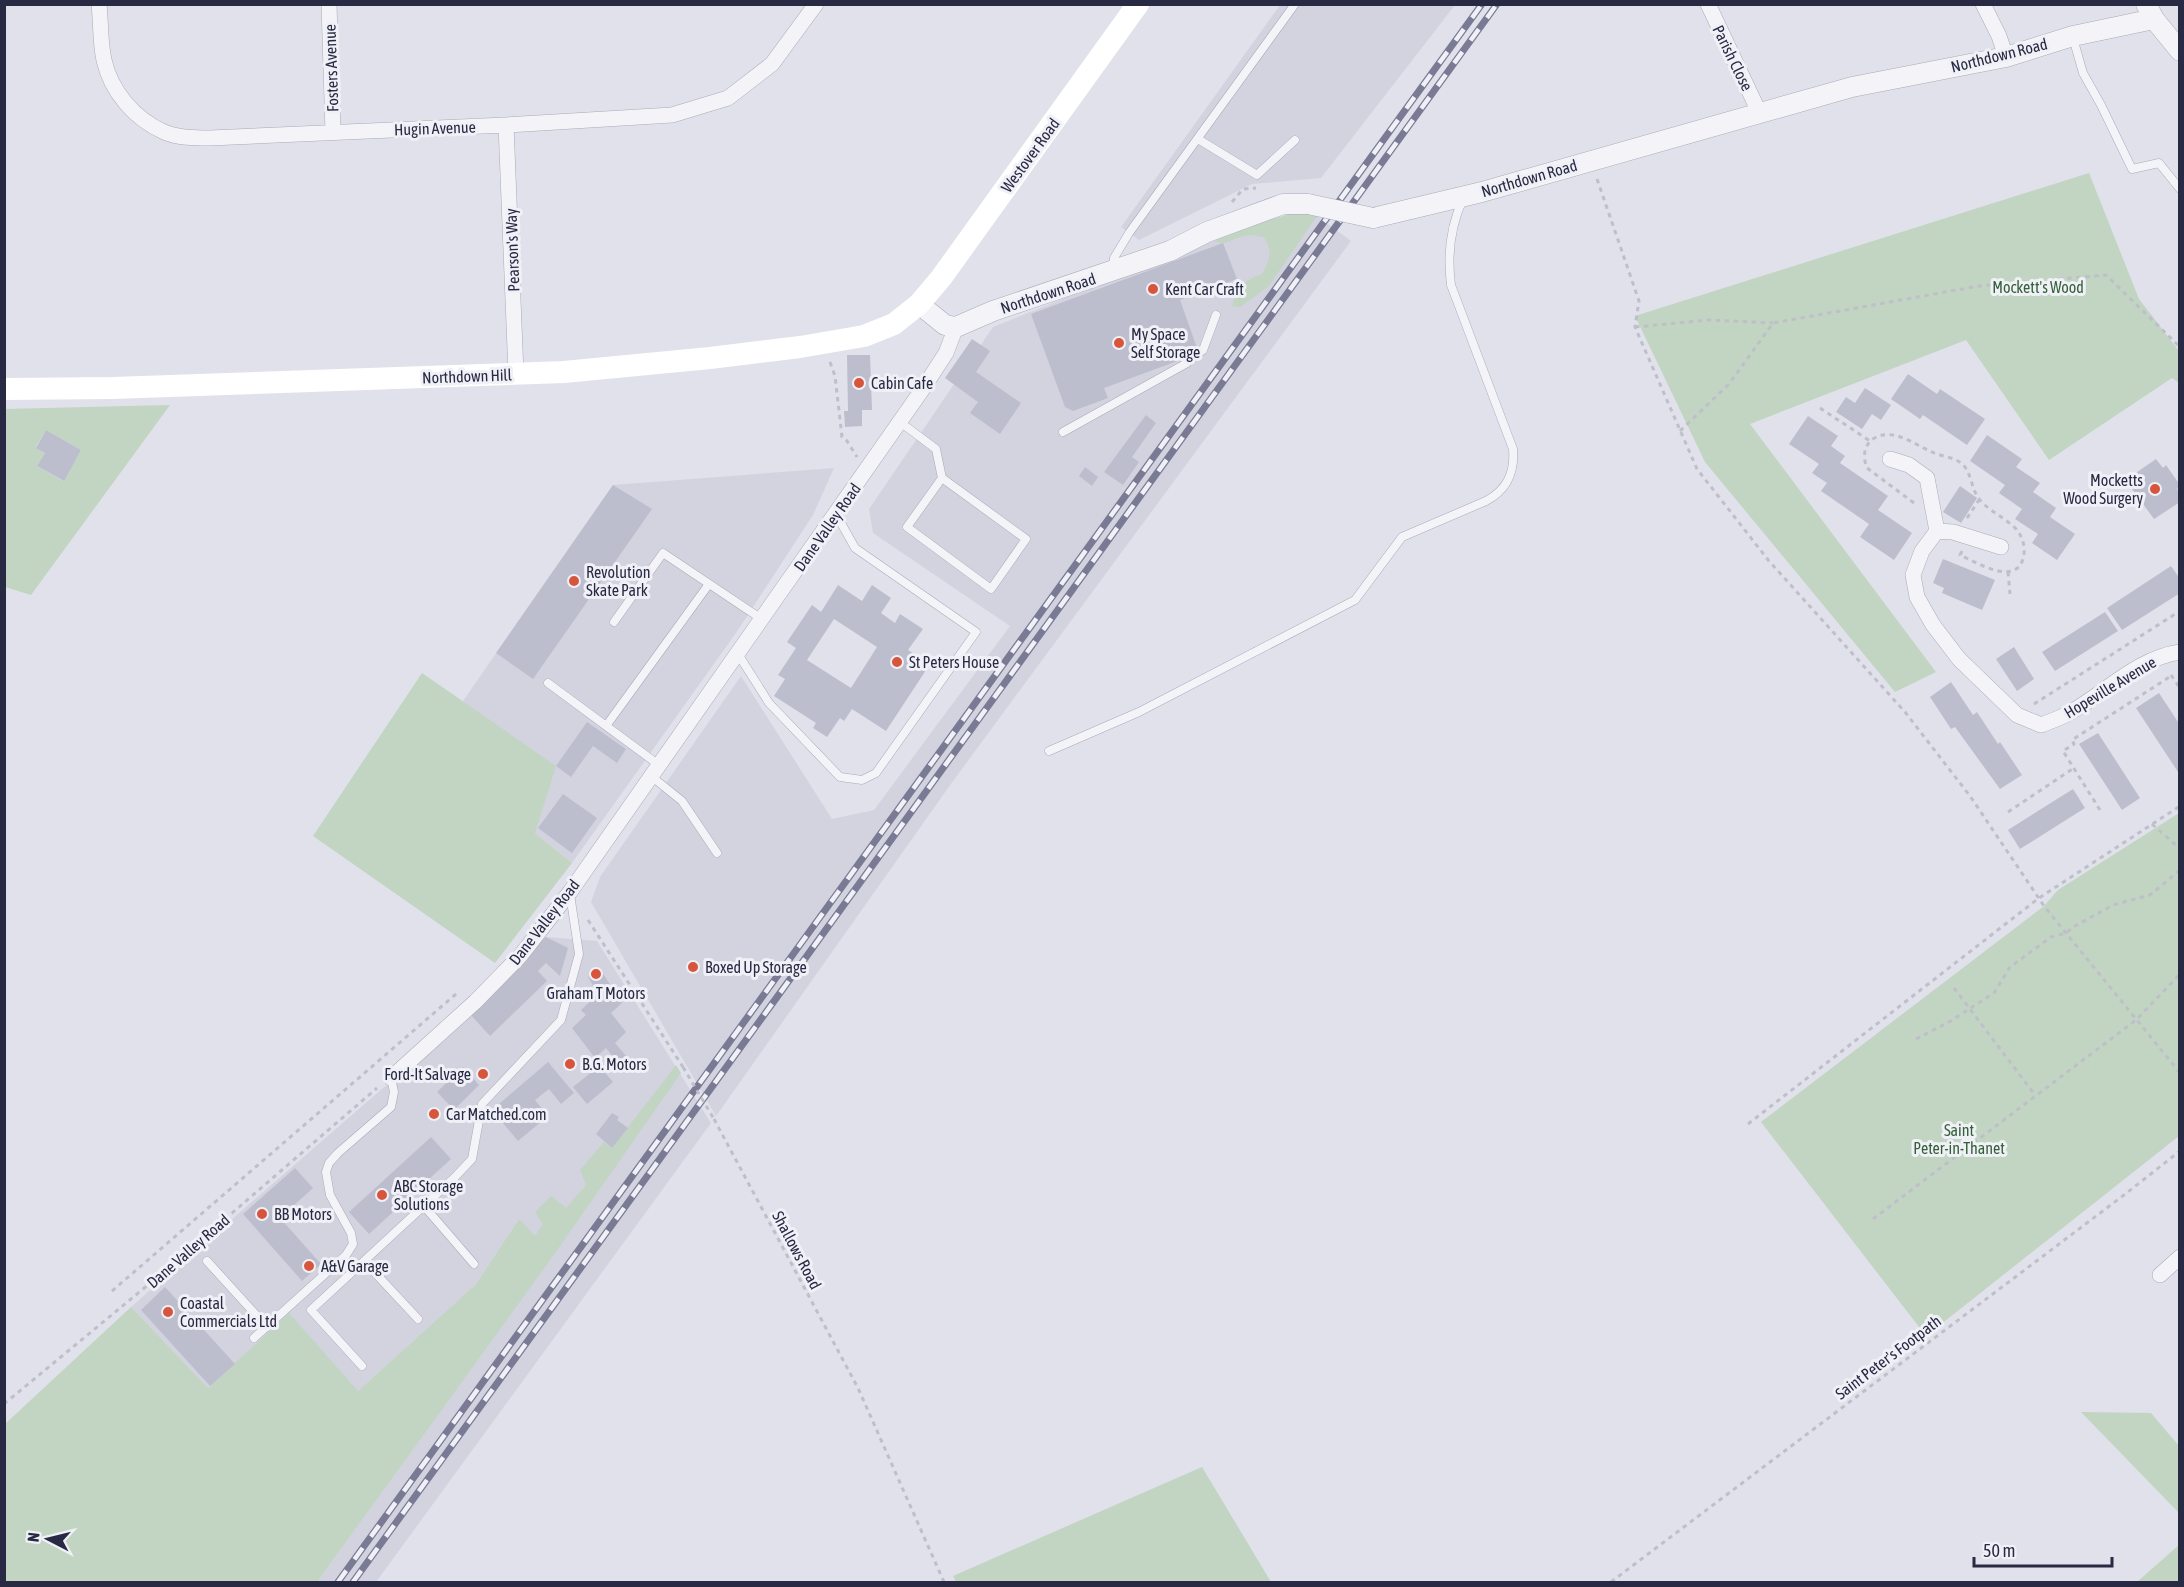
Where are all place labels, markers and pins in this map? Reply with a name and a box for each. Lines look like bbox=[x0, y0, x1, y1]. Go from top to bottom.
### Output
place label: Kent Car Craft bbox=[1165, 280, 1244, 298]
marker: Kent Car Craft bbox=[1146, 282, 1160, 296]
place label: My Space Self Storage bbox=[1131, 325, 1200, 362]
marker: My Space Self Storage bbox=[1112, 336, 1126, 350]
place label: Cabin Cafe bbox=[871, 374, 933, 392]
marker: Cabin Cafe bbox=[852, 376, 866, 390]
place label: Mocketts Wood Surgery bbox=[2063, 471, 2143, 508]
marker: Mocketts Wood Surgery bbox=[2148, 482, 2162, 496]
place label: Revolution Skate Park bbox=[586, 563, 651, 599]
marker: Revolution Skate Park bbox=[567, 574, 581, 588]
place label: St Peters House bbox=[909, 653, 999, 671]
marker: St Peters House bbox=[890, 655, 904, 669]
place label: Boxed Up Storage bbox=[705, 958, 807, 977]
marker: Boxed Up Storage bbox=[686, 960, 700, 974]
marker: Graham T Motors bbox=[589, 967, 603, 981]
place label: Graham T Motors bbox=[546, 984, 646, 1002]
place label: B.G. Motors bbox=[582, 1055, 647, 1073]
marker: B.G. Motors bbox=[563, 1057, 577, 1071]
place label: Ford-It Salvage bbox=[384, 1065, 471, 1084]
marker: Ford-It Salvage bbox=[476, 1067, 490, 1081]
place label: Car Matched.com bbox=[446, 1105, 546, 1123]
marker: Car Matched.com bbox=[427, 1107, 441, 1121]
place label: ABC Storage Solutions bbox=[394, 1177, 463, 1213]
marker: ABC Storage Solutions bbox=[375, 1188, 389, 1202]
place label: BB Motors bbox=[274, 1205, 332, 1223]
marker: BB Motors bbox=[255, 1207, 269, 1221]
place label: A&V Garage bbox=[321, 1257, 389, 1276]
marker: A&V Garage bbox=[302, 1259, 316, 1273]
place label: Coastal Commercials Ltd bbox=[180, 1294, 277, 1330]
marker: Coastal Commercials Ltd bbox=[161, 1305, 175, 1319]

